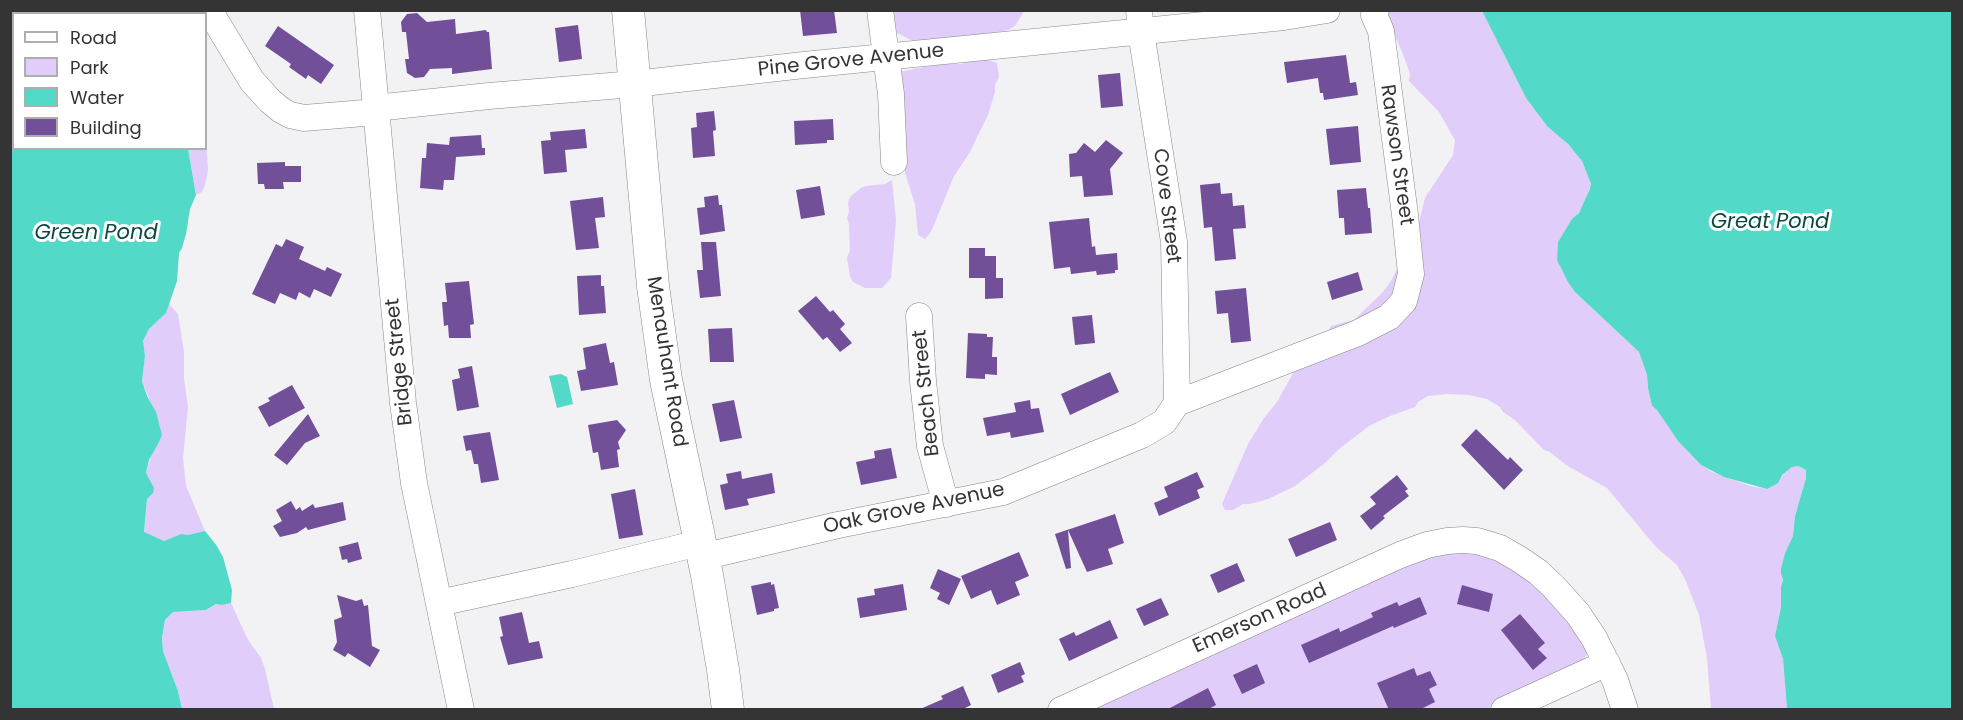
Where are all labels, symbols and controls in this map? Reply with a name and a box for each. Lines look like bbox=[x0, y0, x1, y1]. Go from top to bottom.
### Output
legend bbox=[12, 12, 207, 150]
text: Road bbox=[70, 25, 117, 50]
street label: Pine Grove Avenue bbox=[757, 39, 945, 83]
text: Park bbox=[70, 55, 109, 80]
street label: Rawson Street bbox=[1374, 83, 1418, 227]
text: Water bbox=[70, 85, 124, 110]
text: Building bbox=[70, 115, 142, 140]
street label: Cove Street bbox=[1147, 147, 1185, 265]
water label: Great Pond bbox=[1711, 210, 1829, 236]
water label: Green Pond bbox=[34, 221, 158, 247]
street label: Menauhant Road bbox=[641, 275, 691, 449]
street label: Bridge Street bbox=[381, 297, 419, 427]
street label: Beach Street bbox=[908, 329, 946, 457]
street label: Oak Grove Avenue bbox=[821, 478, 1007, 540]
street label: Emerson Road bbox=[1189, 579, 1331, 659]

